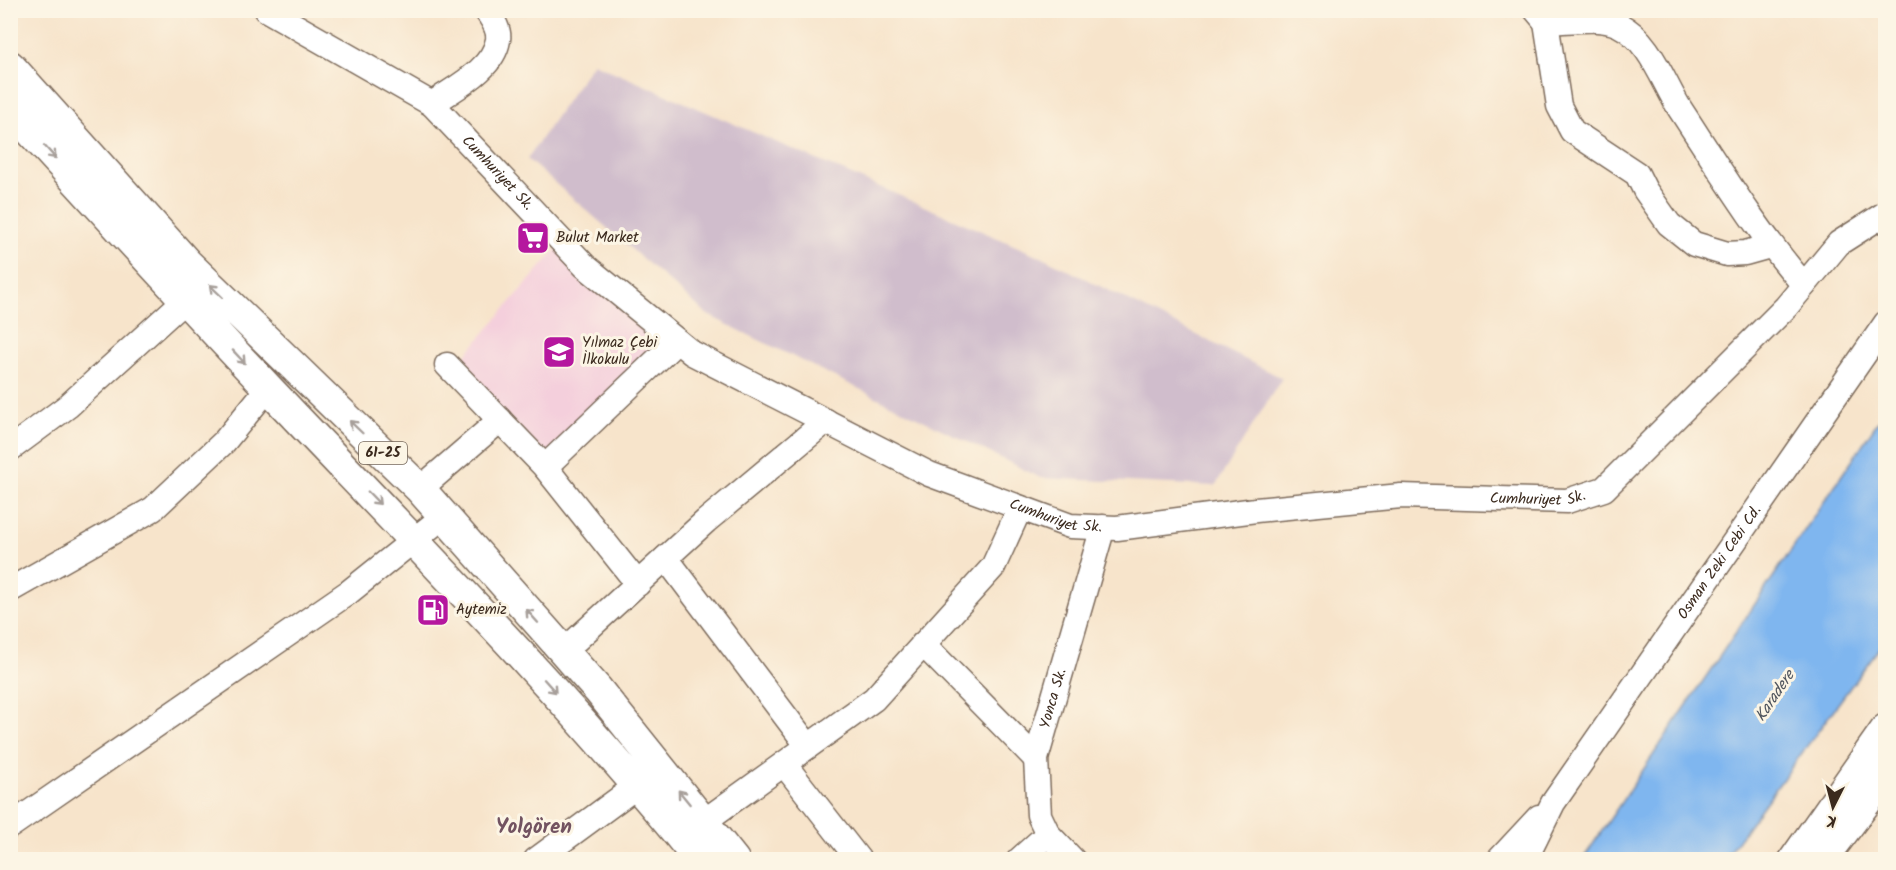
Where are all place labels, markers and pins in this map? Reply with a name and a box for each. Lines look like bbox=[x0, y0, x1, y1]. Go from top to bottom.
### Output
supermarket icon: Bulut Market bbox=[515, 220, 551, 256]
place label: Bulut Market bbox=[556, 226, 639, 250]
place label: Yılmaz Çebi İlkokulu bbox=[582, 331, 658, 372]
school or university icon: Yılmaz Çebi İlkokulu bbox=[541, 334, 577, 370]
fuel station icon: Aytemiz bbox=[415, 592, 451, 628]
place label: Aytemiz bbox=[456, 598, 507, 622]

